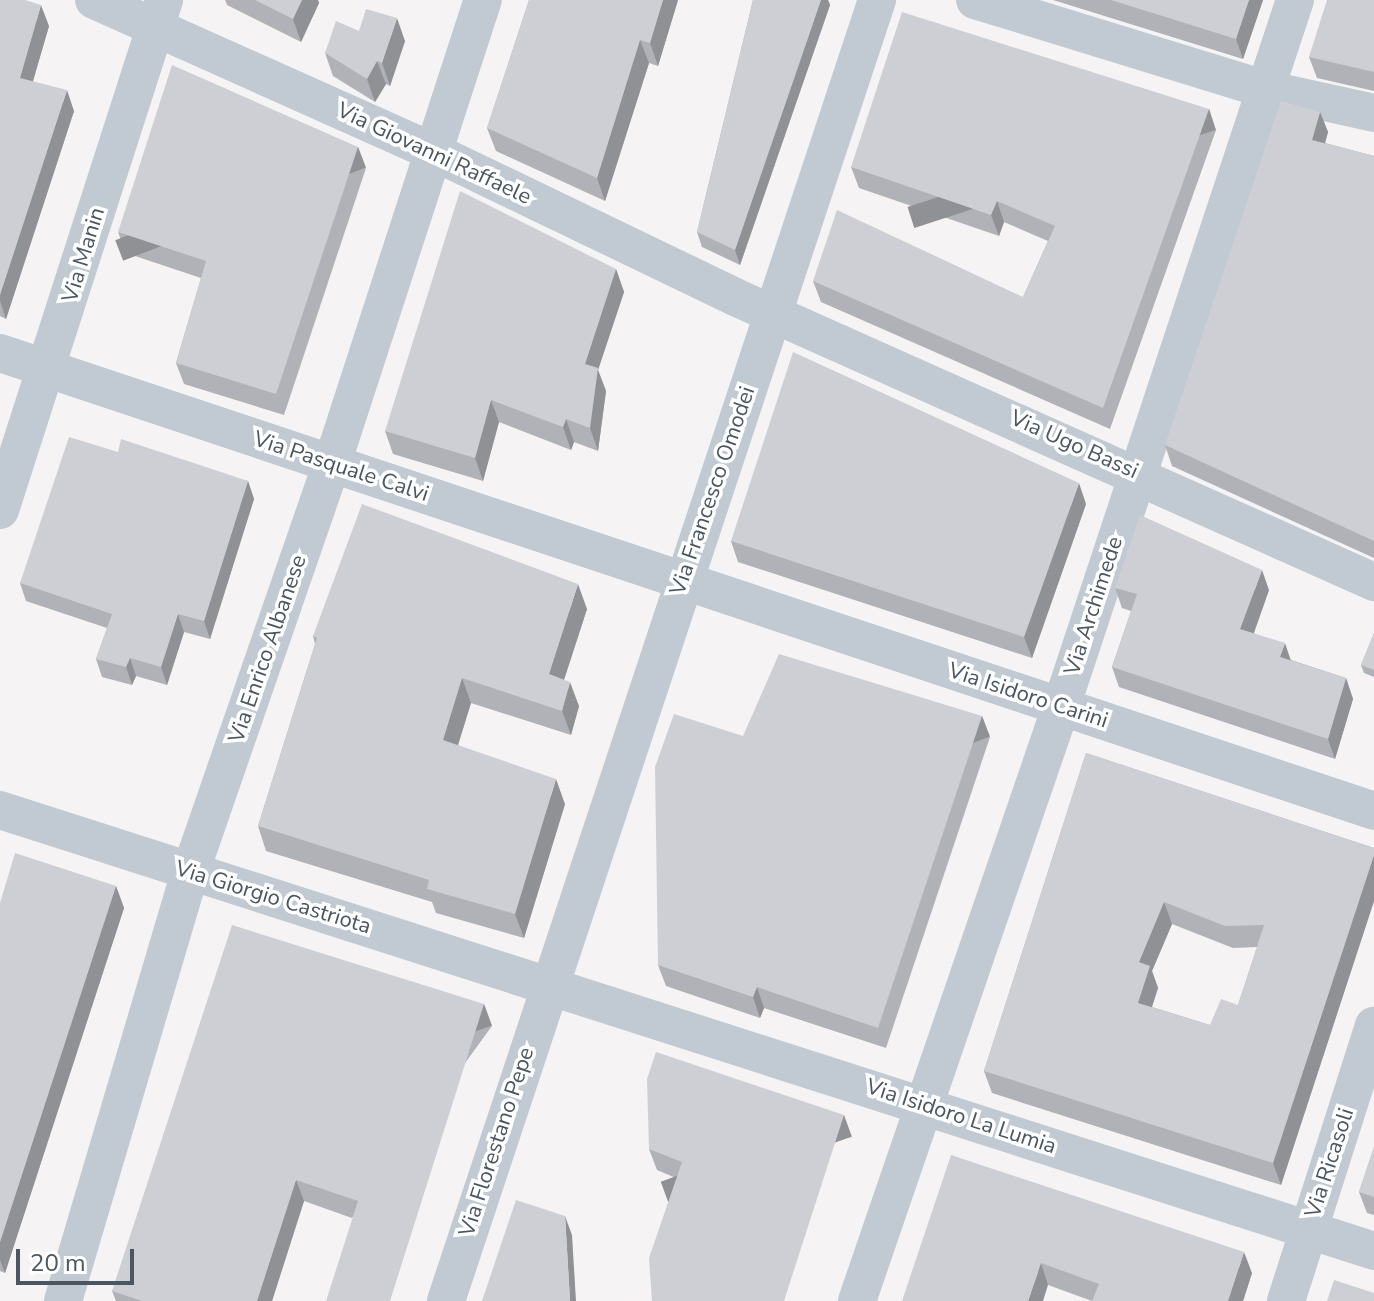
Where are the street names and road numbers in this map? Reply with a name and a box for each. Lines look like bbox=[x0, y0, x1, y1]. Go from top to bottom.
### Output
street label: Via Giovanni Raffaele bbox=[333, 97, 535, 211]
street label: Via Manin bbox=[57, 204, 111, 306]
street label: Via Francesco Omodei bbox=[665, 383, 761, 599]
street label: Via Ugo Bassi bbox=[1006, 405, 1142, 485]
street label: Via Pasquale Calvi bbox=[250, 426, 432, 508]
street label: Via Archimede bbox=[1059, 533, 1129, 679]
street label: Via Enrico Albanese bbox=[223, 551, 313, 747]
street label: Via Isidoro Carini bbox=[945, 658, 1111, 734]
street label: Via Giorgio Castriota bbox=[172, 856, 374, 940]
street label: Via Florestano Pepe bbox=[454, 1044, 540, 1240]
street label: Via Isidoro La Lumia bbox=[863, 1074, 1059, 1160]
street label: Via Ricasoli bbox=[1300, 1105, 1360, 1221]

